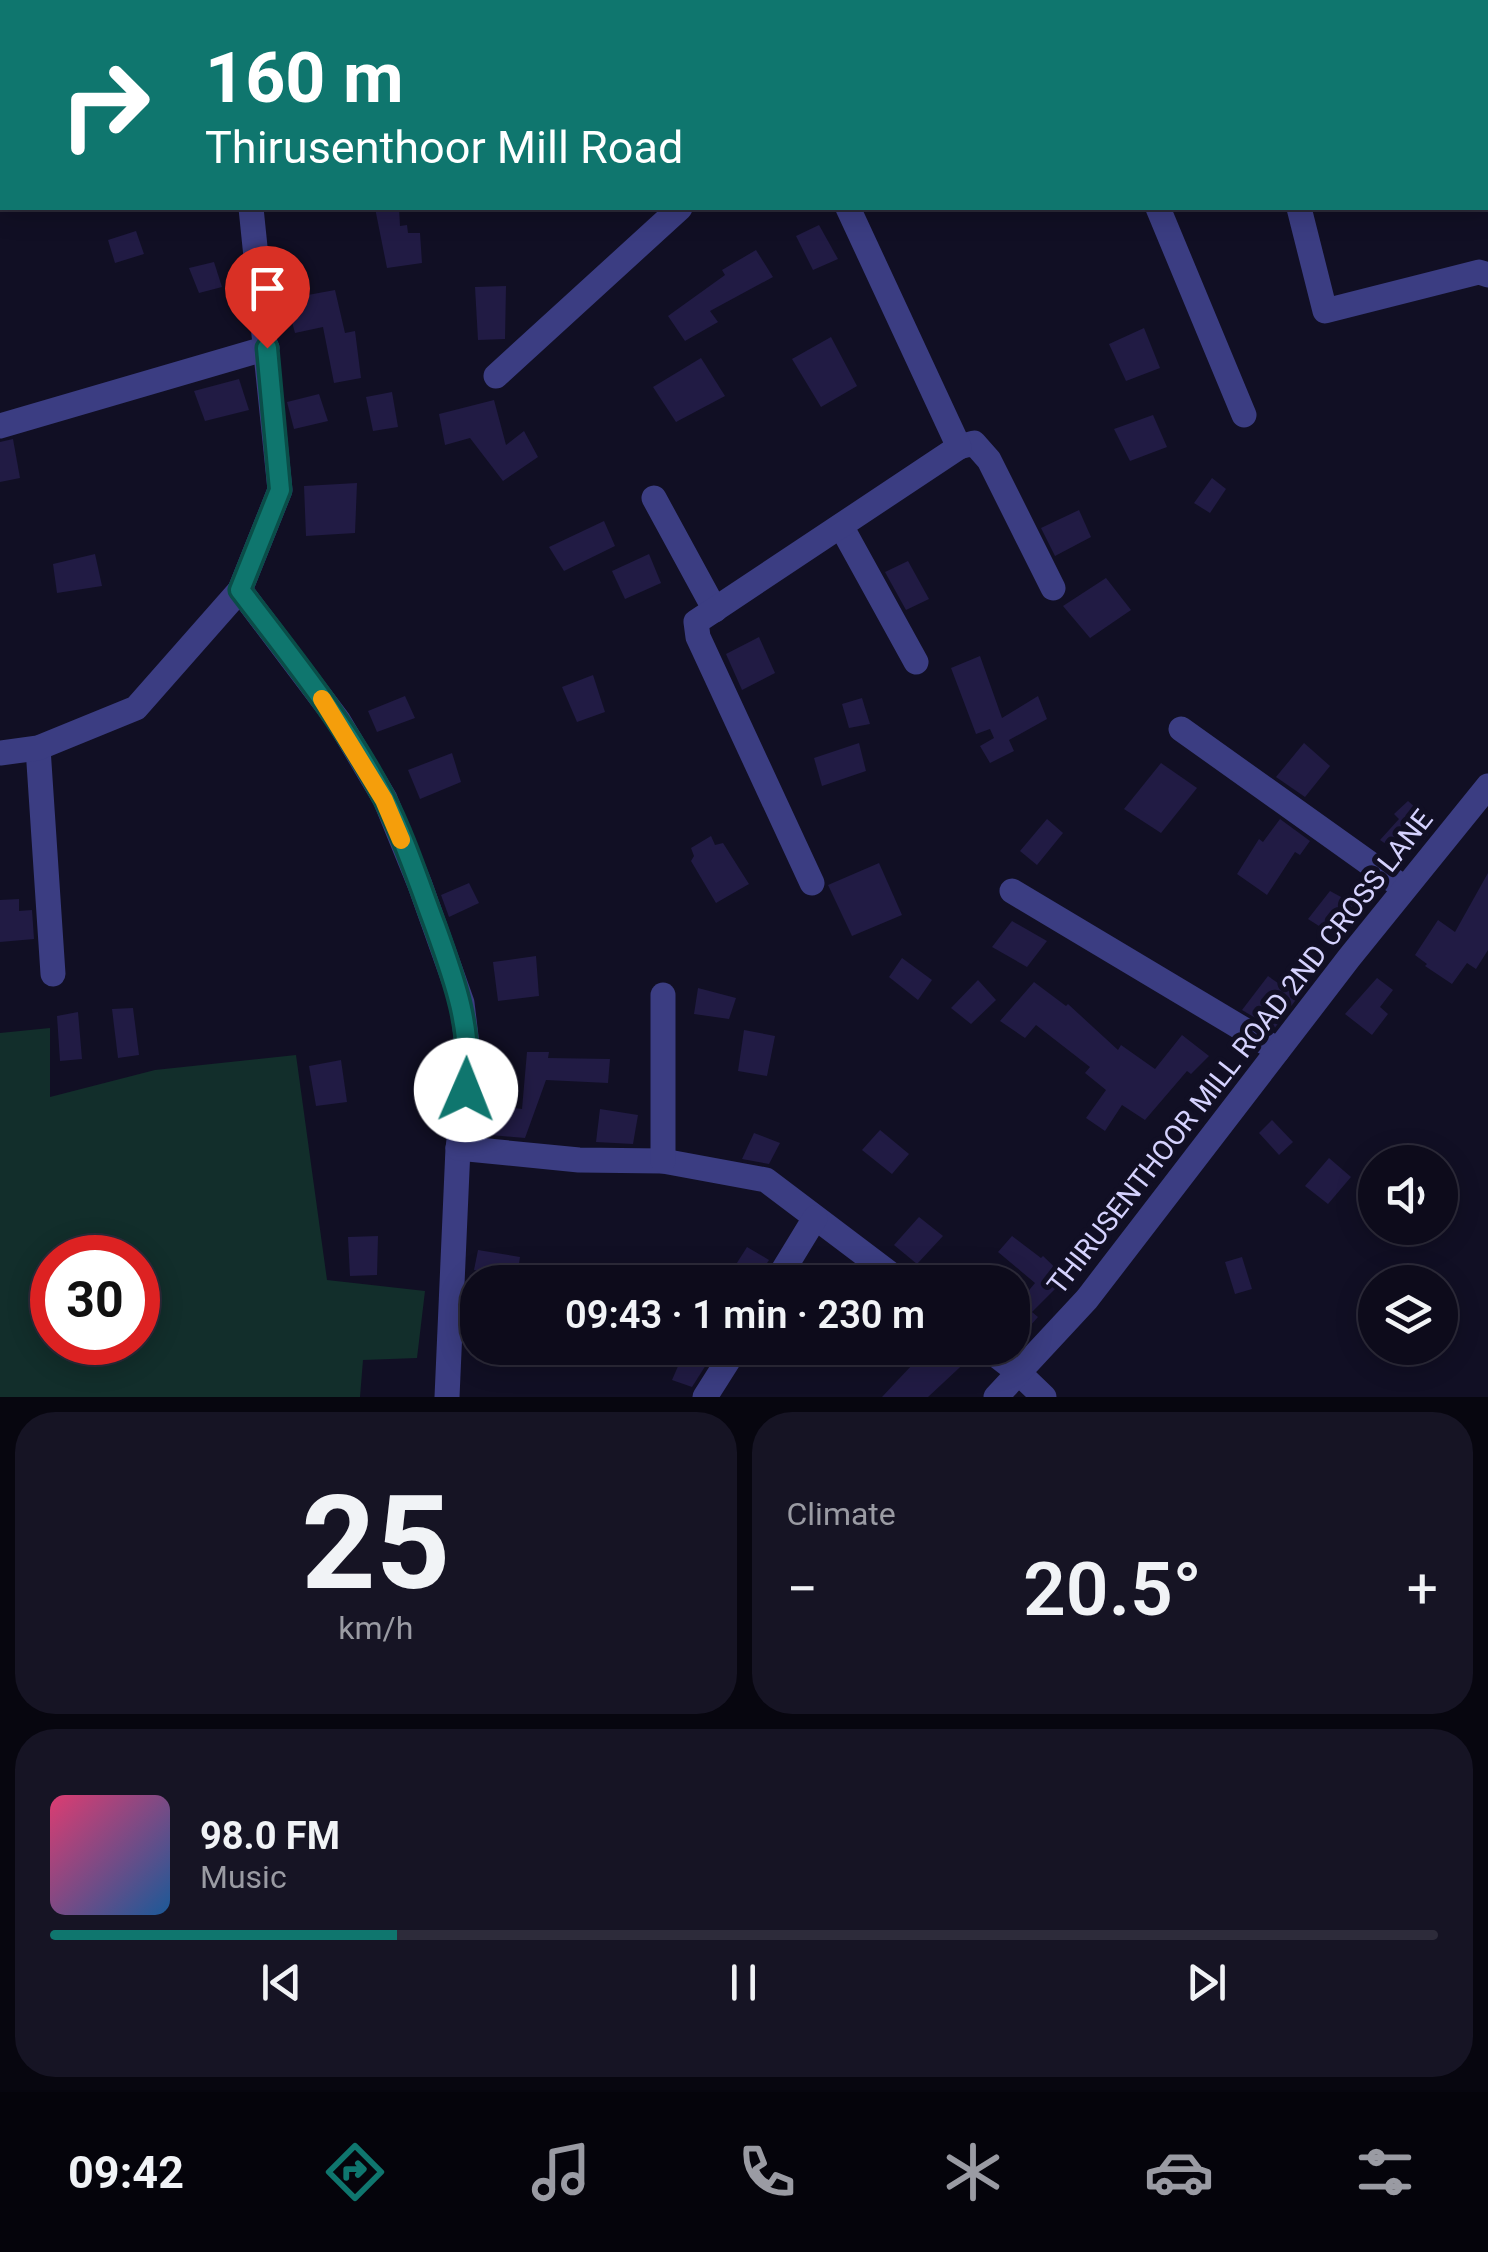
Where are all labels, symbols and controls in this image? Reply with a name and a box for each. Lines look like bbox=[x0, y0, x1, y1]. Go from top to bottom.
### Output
text: 160 m bbox=[205, 37, 404, 119]
icon: right bbox=[40, 40, 170, 170]
text: Thirusenthoor Mill Road bbox=[205, 121, 683, 174]
pin bbox=[225, 246, 310, 349]
icon: arrive bbox=[240, 261, 295, 316]
street label: THIRUSENTHOOR MILL ROAD 2ND CROSS LANE bbox=[1041, 803, 1439, 1301]
position arrow bbox=[414, 1038, 518, 1142]
map controls bbox=[1358, 1145, 1458, 1365]
button: sound bbox=[1358, 1145, 1458, 1245]
speed limit sign: 30 bbox=[30, 1235, 160, 1365]
button: layers bbox=[1358, 1265, 1458, 1365]
text: 09:43 · 1 min · 230 m bbox=[565, 1293, 925, 1337]
text: 25 bbox=[301, 1467, 450, 1620]
text: Climate bbox=[787, 1495, 896, 1533]
text: 20.5° bbox=[1023, 1545, 1202, 1633]
text: − bbox=[787, 1557, 818, 1621]
text: + bbox=[1407, 1557, 1438, 1621]
text: km/h bbox=[338, 1609, 413, 1647]
text: 98.0 FM bbox=[200, 1814, 340, 1858]
text: Music bbox=[200, 1858, 287, 1896]
icon: previous bbox=[254, 1955, 309, 2010]
icon: pause bbox=[716, 1955, 771, 2010]
icon: next bbox=[1179, 1955, 1234, 2010]
icon: directions bbox=[320, 2137, 390, 2207]
icon: music bbox=[526, 2137, 596, 2207]
icon: phone bbox=[732, 2137, 802, 2207]
icon: climate bbox=[938, 2137, 1008, 2207]
icon: car bbox=[1144, 2137, 1214, 2207]
icon: filters bbox=[1350, 2137, 1420, 2207]
text: 09:42 bbox=[68, 2146, 184, 2199]

